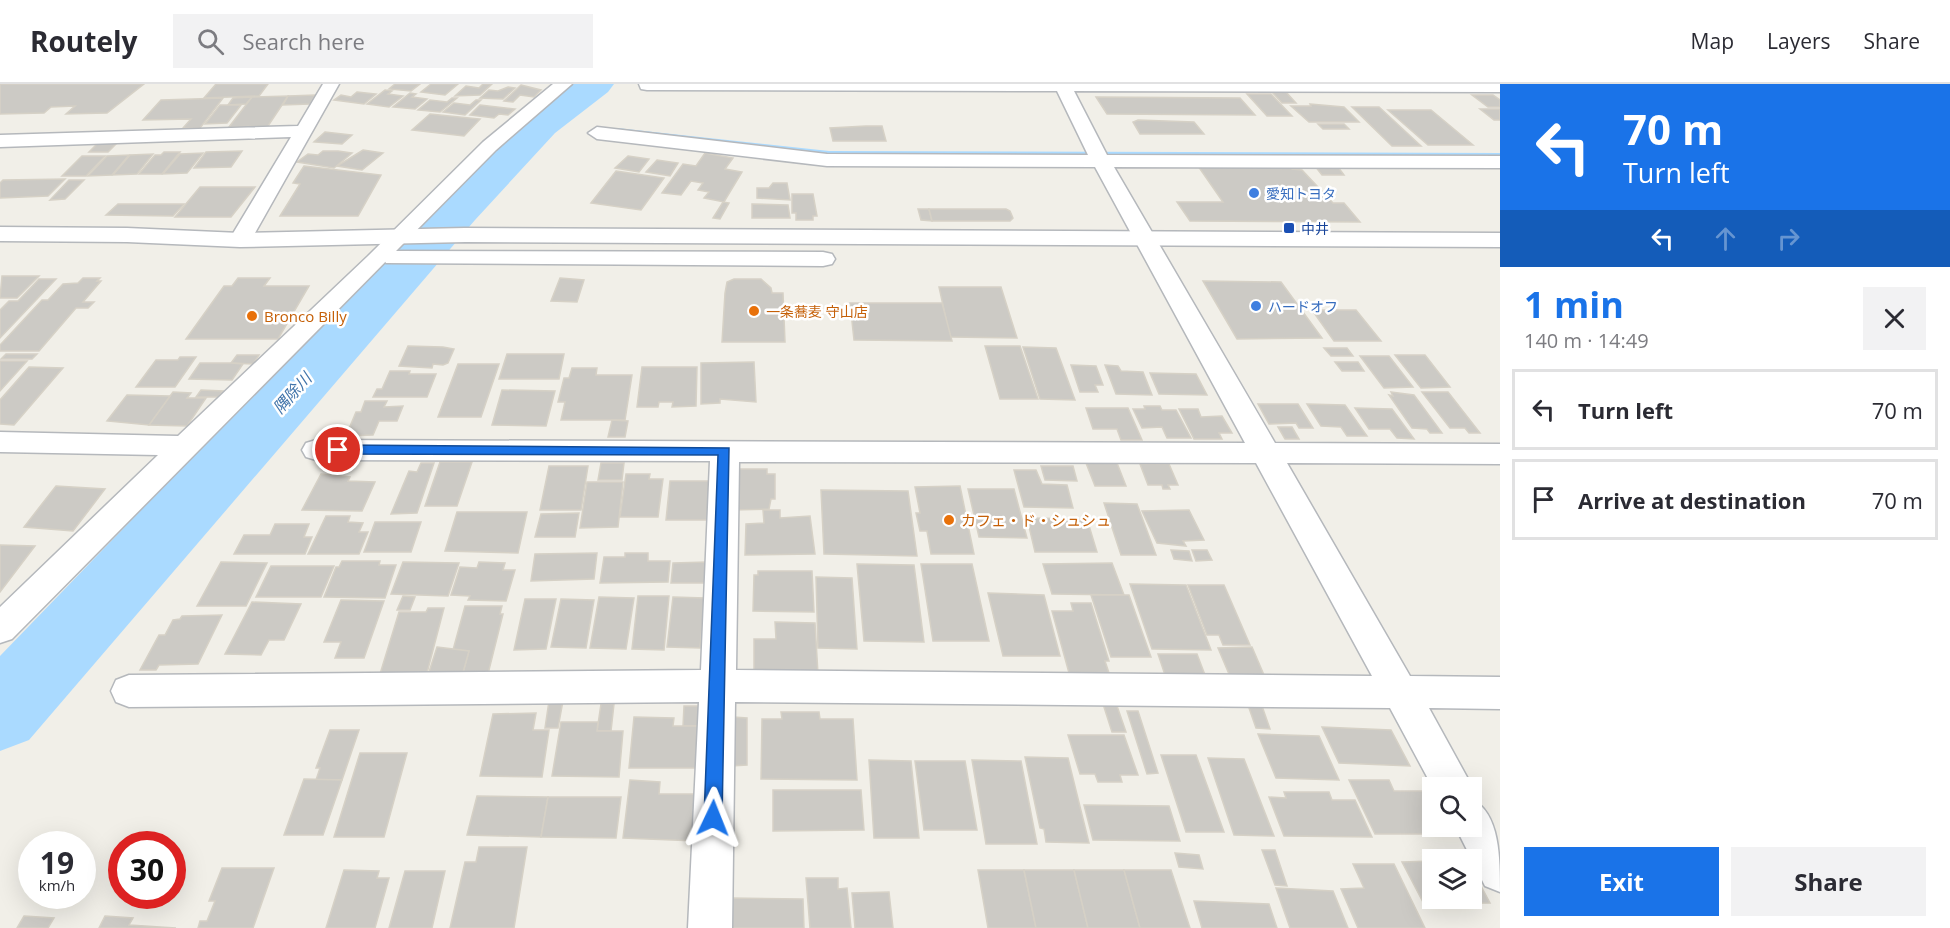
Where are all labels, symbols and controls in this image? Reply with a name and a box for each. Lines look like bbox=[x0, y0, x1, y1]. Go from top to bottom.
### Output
search box bbox=[173, 14, 593, 68]
text: Routely bbox=[30, 22, 137, 60]
icon: search bbox=[194, 25, 227, 58]
text: Search here bbox=[242, 26, 365, 56]
text: Map bbox=[1691, 27, 1734, 55]
text: Layers bbox=[1767, 27, 1831, 55]
text: Share bbox=[1864, 27, 1920, 55]
text: 70 m bbox=[1623, 100, 1723, 157]
icon: left bbox=[1524, 108, 1602, 186]
text: Turn left bbox=[1623, 154, 1730, 191]
place label: 愛知トヨタ bbox=[1266, 184, 1336, 203]
marker: 愛知トヨタ bbox=[1247, 186, 1261, 200]
place label: 中井 bbox=[1301, 219, 1329, 238]
marker: 中井 bbox=[1282, 221, 1296, 235]
icon: left bbox=[1646, 222, 1679, 255]
icon: ahead bbox=[1709, 222, 1742, 255]
icon: right bbox=[1772, 222, 1805, 255]
text: 1 min bbox=[1524, 280, 1624, 329]
button: close bbox=[1863, 287, 1926, 350]
place label: ハードオフ bbox=[1268, 297, 1338, 316]
marker: ハードオフ bbox=[1249, 299, 1263, 313]
place label: 一条蕎麦 守山店 bbox=[766, 302, 868, 321]
marker: 一条蕎麦 守山店 bbox=[747, 304, 761, 318]
place label: Bronco Billy bbox=[264, 306, 347, 326]
marker: Bronco Billy bbox=[245, 309, 259, 323]
text: 140 m · 14:49 bbox=[1524, 327, 1649, 354]
water label: 隅除川 bbox=[268, 366, 318, 418]
icon: left bbox=[1527, 393, 1560, 426]
text: Turn left bbox=[1578, 395, 1673, 425]
text: 70 m bbox=[1872, 395, 1923, 425]
pin bbox=[312, 424, 363, 475]
icon: arrive bbox=[321, 433, 354, 466]
icon: arrive bbox=[1527, 483, 1560, 516]
text: Arrive at destination bbox=[1578, 485, 1806, 515]
text: 70 m bbox=[1872, 485, 1923, 515]
place label: カフェ・ド・シュシュ bbox=[961, 510, 1111, 530]
marker: カフェ・ド・シュシュ bbox=[942, 513, 956, 527]
map controls bbox=[1422, 777, 1482, 909]
button: search bbox=[1422, 777, 1482, 837]
position arrow bbox=[681, 786, 745, 850]
speed limit sign: 30 bbox=[108, 831, 186, 909]
text: 19 bbox=[40, 842, 74, 883]
button: Exit bbox=[1524, 847, 1719, 916]
button: Share bbox=[1731, 847, 1926, 916]
button: layers bbox=[1422, 849, 1482, 909]
text: km/h bbox=[39, 875, 75, 895]

